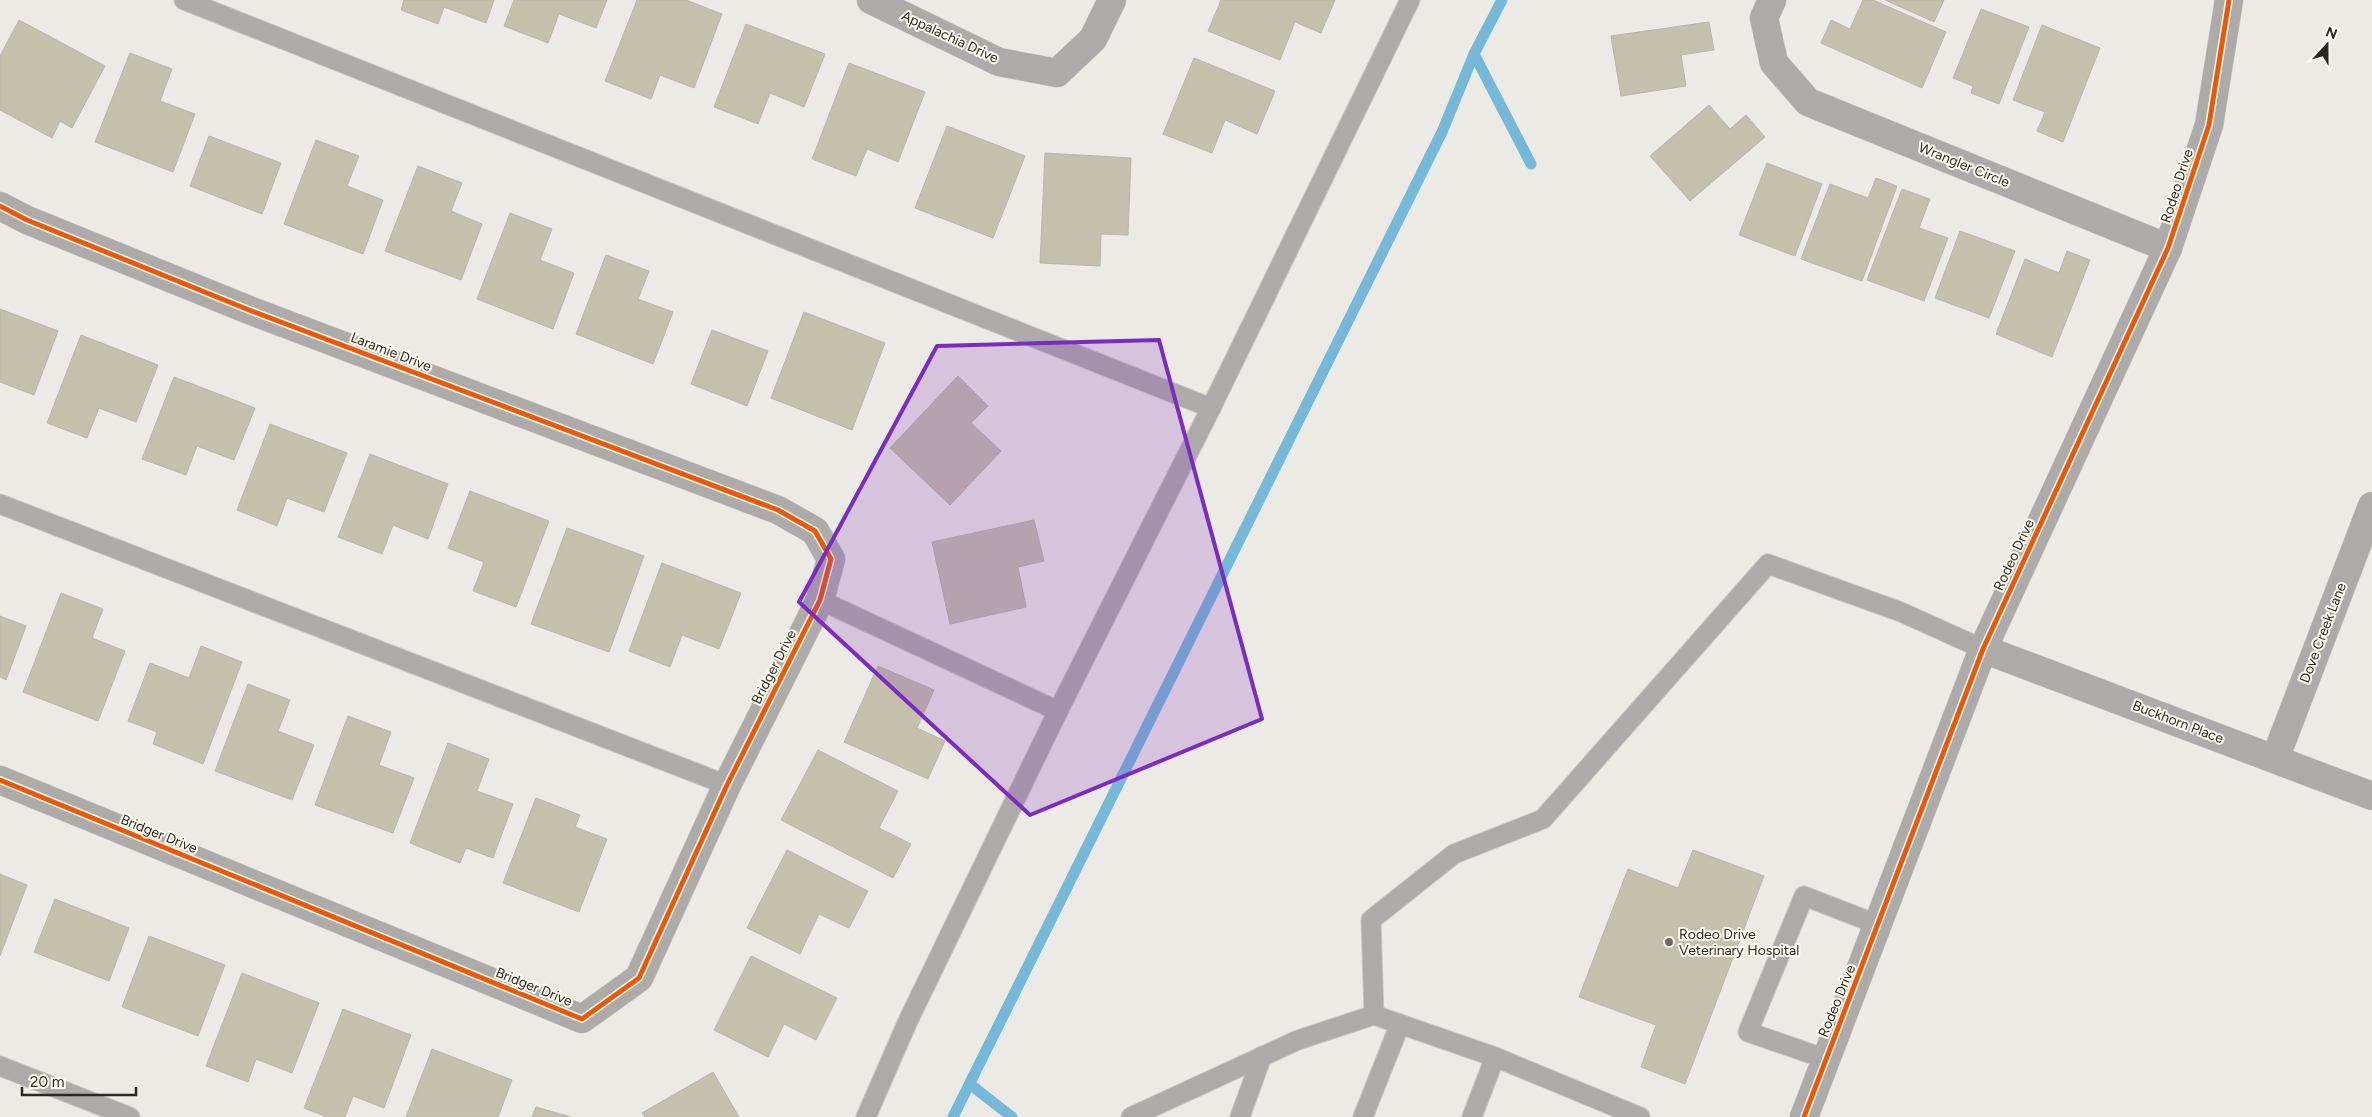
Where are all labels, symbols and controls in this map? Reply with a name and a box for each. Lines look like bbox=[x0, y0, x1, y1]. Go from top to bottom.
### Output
street label: Appalachia Drive bbox=[899, 7, 1001, 67]
north arrow bbox=[2302, 20, 2352, 70]
text: N bbox=[2323, 23, 2340, 43]
street label: Wrangler Circle bbox=[1916, 139, 2012, 191]
street label: Rodeo Drive bbox=[2157, 147, 2197, 225]
street label: Laramie Drive bbox=[348, 329, 434, 375]
street label: Rodeo Drive bbox=[1990, 516, 2038, 593]
street label: Dove Creek Lane bbox=[2296, 580, 2350, 686]
street label: Bridger Drive bbox=[748, 627, 800, 707]
street label: Buckhorn Place bbox=[2130, 697, 2226, 747]
street label: Bridger Drive bbox=[118, 811, 200, 857]
place label: Rodeo Drive Veterinary Hospital bbox=[1679, 926, 1799, 959]
marker: Rodeo Drive Veterinary Hospital bbox=[1663, 936, 1675, 948]
street label: Rodeo Drive bbox=[1815, 962, 1859, 1040]
street label: Bridger Drive bbox=[493, 964, 575, 1010]
scale bar bbox=[22, 1064, 136, 1096]
text: 20 m bbox=[30, 1073, 64, 1091]

